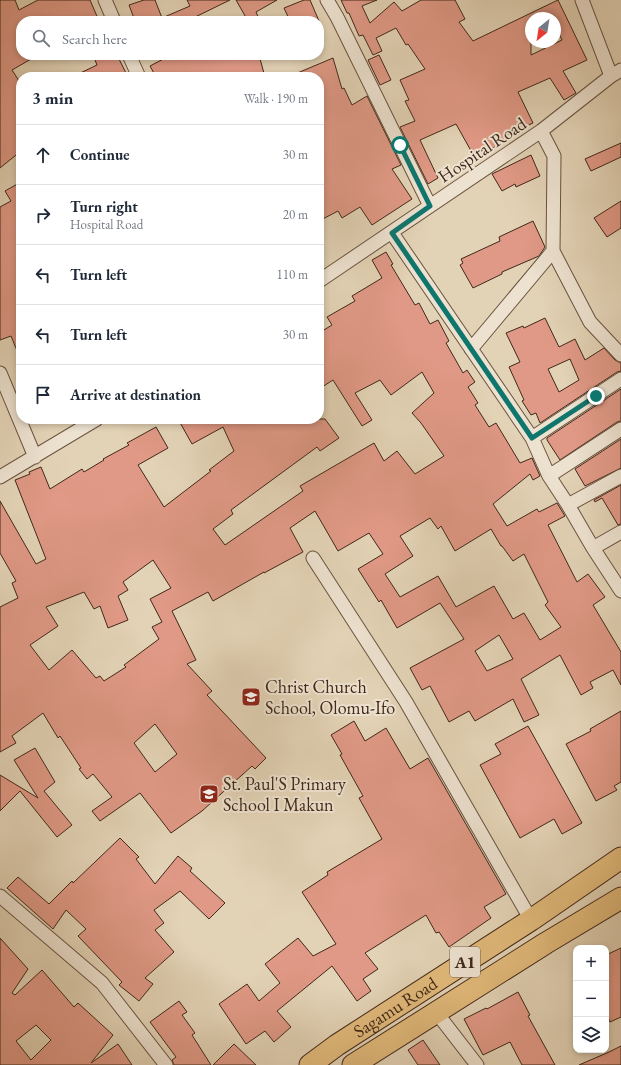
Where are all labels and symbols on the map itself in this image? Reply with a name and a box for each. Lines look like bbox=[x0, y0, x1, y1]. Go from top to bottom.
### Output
north arrow bbox=[525, 12, 561, 48]
street label: Hospital Road bbox=[433, 111, 531, 187]
route start bbox=[391, 136, 409, 154]
route end bbox=[587, 387, 605, 405]
place label: Christ Church School, Olomu-Ifo bbox=[265, 675, 395, 719]
school or university icon: Christ Church School, Olomu-Ifo bbox=[240, 686, 262, 708]
place label: St. Paul'S Primary School I Makun bbox=[223, 772, 346, 816]
school or university icon: St. Paul'S Primary School I Makun bbox=[198, 783, 220, 805]
road number: A1 bbox=[450, 947, 480, 977]
street label: Sagamu Road bbox=[349, 971, 442, 1042]

